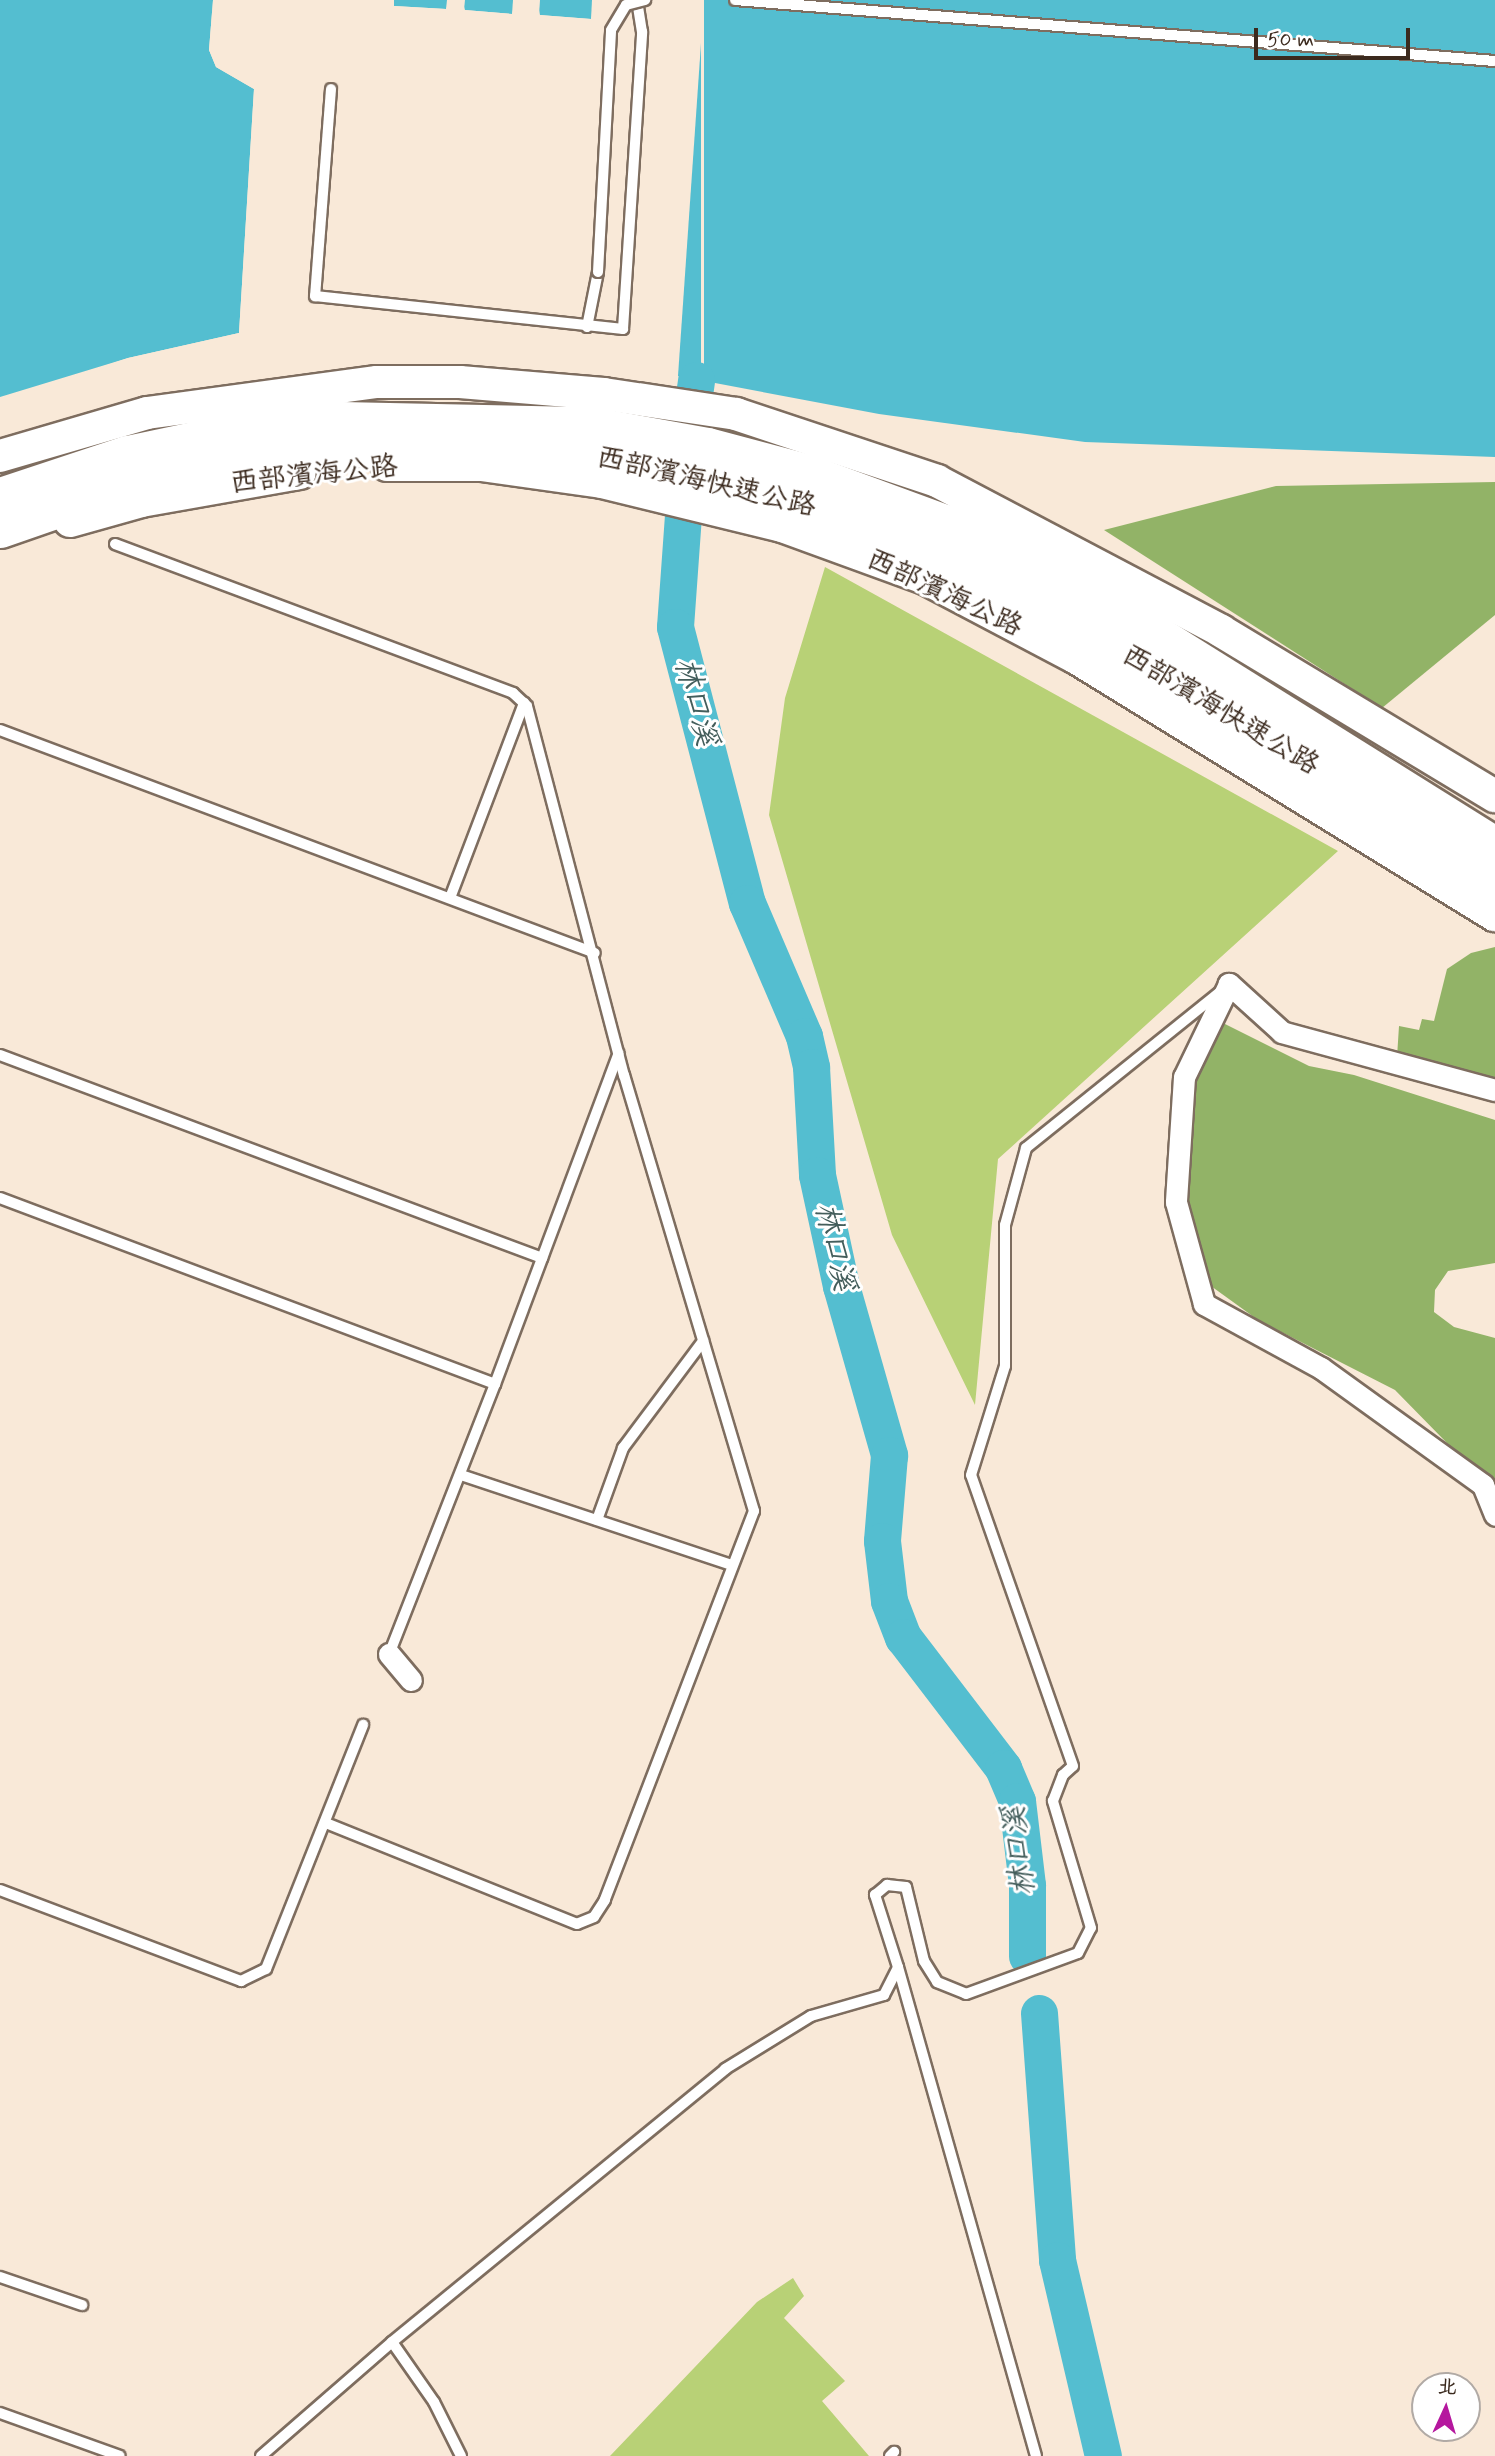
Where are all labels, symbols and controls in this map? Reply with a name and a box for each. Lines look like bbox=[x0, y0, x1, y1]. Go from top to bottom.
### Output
scale bar bbox=[1257, 14, 1413, 58]
text: 50 m bbox=[1267, 26, 1314, 54]
street label: 西部濱海快速公路 bbox=[593, 441, 819, 525]
street label: 西部濱海公路 bbox=[229, 451, 399, 501]
street label: 西部濱海公路 bbox=[861, 543, 1027, 645]
street label: 西部濱海快速公路 bbox=[1115, 639, 1325, 783]
water label: 林口溪 bbox=[666, 654, 724, 750]
water label: 林口溪 bbox=[806, 1199, 862, 1295]
water label: 林口溪 bbox=[997, 1804, 1043, 1898]
north arrow bbox=[1411, 2372, 1481, 2442]
text: 北 bbox=[1437, 2374, 1458, 2401]

